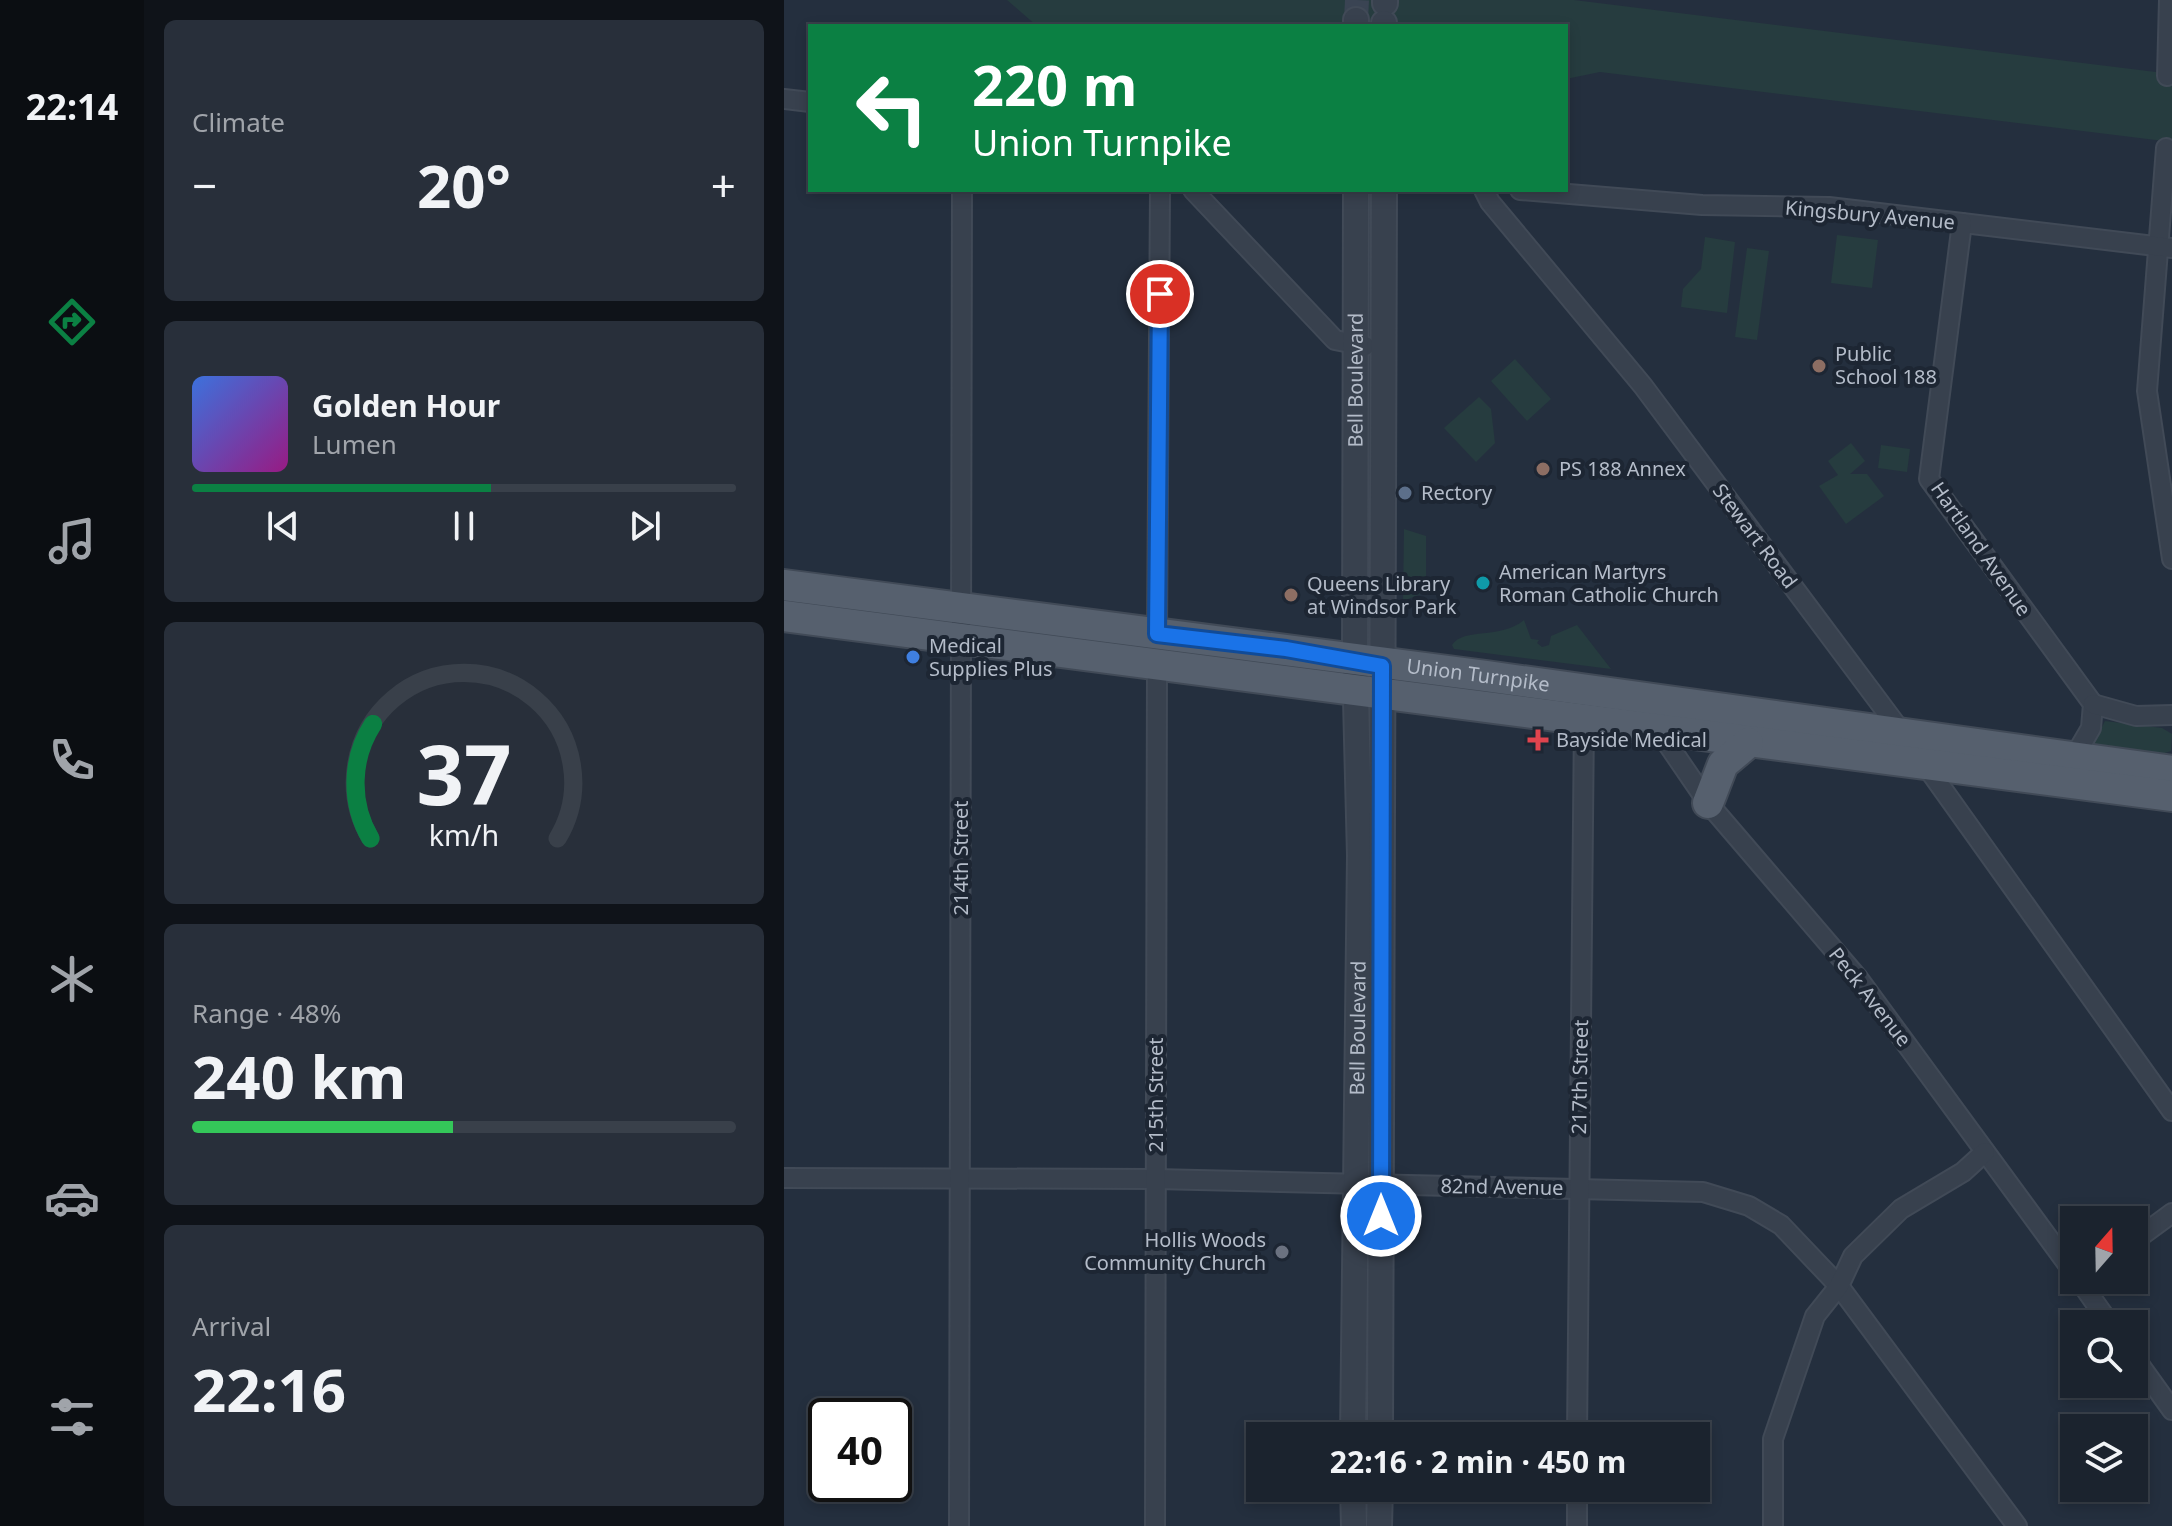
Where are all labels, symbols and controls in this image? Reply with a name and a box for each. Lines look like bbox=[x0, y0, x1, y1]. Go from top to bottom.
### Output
text: 220 m bbox=[972, 46, 1137, 122]
icon: left bbox=[840, 56, 944, 160]
text: 22:14 bbox=[26, 82, 118, 131]
text: Climate bbox=[192, 104, 285, 140]
text: Union Turnpike bbox=[972, 118, 1232, 167]
text: 20° bbox=[417, 144, 511, 226]
text: − bbox=[192, 155, 217, 215]
text: + bbox=[711, 155, 736, 215]
street label: Kingsbury Avenue bbox=[1784, 194, 1956, 235]
pin bbox=[1126, 260, 1194, 328]
icon: arrive bbox=[1138, 272, 1182, 316]
icon: directions bbox=[44, 294, 100, 350]
street label: Bell Boulevard bbox=[1341, 313, 1369, 448]
place label: Public School 188 bbox=[1835, 340, 1937, 390]
marker: Public School 188 bbox=[1810, 357, 1828, 375]
text: Golden Hour bbox=[312, 385, 500, 426]
text: Lumen bbox=[312, 426, 397, 462]
place label: PS 188 Annex bbox=[1559, 455, 1686, 482]
marker: PS 188 Annex bbox=[1534, 460, 1552, 478]
street label: Hartland Avenue bbox=[1925, 476, 2038, 621]
street label: Stewart Road bbox=[1707, 478, 1804, 594]
place label: Rectory bbox=[1421, 479, 1493, 506]
marker: Rectory bbox=[1396, 484, 1414, 502]
icon: previous bbox=[261, 504, 305, 548]
icon: pause bbox=[442, 504, 486, 548]
icon: next bbox=[623, 504, 667, 548]
icon: music bbox=[44, 513, 100, 569]
place label: American Martyrs Roman Catholic Church bbox=[1499, 558, 1719, 608]
place label: Queens Library at Windsor Park bbox=[1307, 570, 1457, 620]
marker: American Martyrs Roman Catholic Church bbox=[1474, 574, 1492, 592]
marker: Queens Library at Windsor Park bbox=[1282, 586, 1300, 604]
place label: Medical Supplies Plus bbox=[929, 632, 1053, 682]
marker: Medical Supplies Plus bbox=[904, 648, 922, 666]
street label: Union Turnpike bbox=[1405, 652, 1552, 698]
text: 37 bbox=[416, 716, 512, 829]
place label: Bayside Medical bbox=[1556, 726, 1707, 753]
marker: Bayside Medical bbox=[1527, 729, 1549, 751]
icon: phone bbox=[44, 732, 100, 788]
street label: 214th Street bbox=[947, 801, 974, 915]
text: km/h bbox=[429, 815, 499, 854]
street label: Peck Avenue bbox=[1823, 941, 1918, 1052]
icon: climate bbox=[44, 951, 100, 1007]
street label: Bell Boulevard bbox=[1343, 960, 1372, 1096]
text: Range · 48% bbox=[192, 995, 341, 1031]
street label: 217th Street bbox=[1565, 1019, 1594, 1135]
text: 240 km bbox=[192, 1035, 406, 1117]
street label: 215th Street bbox=[1142, 1038, 1169, 1152]
icon: car bbox=[44, 1170, 100, 1226]
street label: 82nd Avenue bbox=[1440, 1172, 1564, 1201]
position arrow bbox=[1339, 1174, 1423, 1258]
north arrow bbox=[2060, 1206, 2148, 1294]
map controls bbox=[2060, 1206, 2148, 1502]
place label: Hollis Woods Community Church bbox=[1084, 1226, 1266, 1276]
marker: Hollis Woods Community Church bbox=[1273, 1243, 1291, 1261]
text: Arrival bbox=[192, 1308, 271, 1344]
button: search bbox=[2060, 1310, 2148, 1398]
text: 22:16 bbox=[192, 1348, 346, 1430]
icon: filters bbox=[44, 1389, 100, 1445]
speed limit sign: 40 bbox=[808, 1398, 912, 1502]
button: layers bbox=[2060, 1414, 2148, 1502]
text: 22:16 · 2 min · 450 m bbox=[1330, 1441, 1626, 1482]

